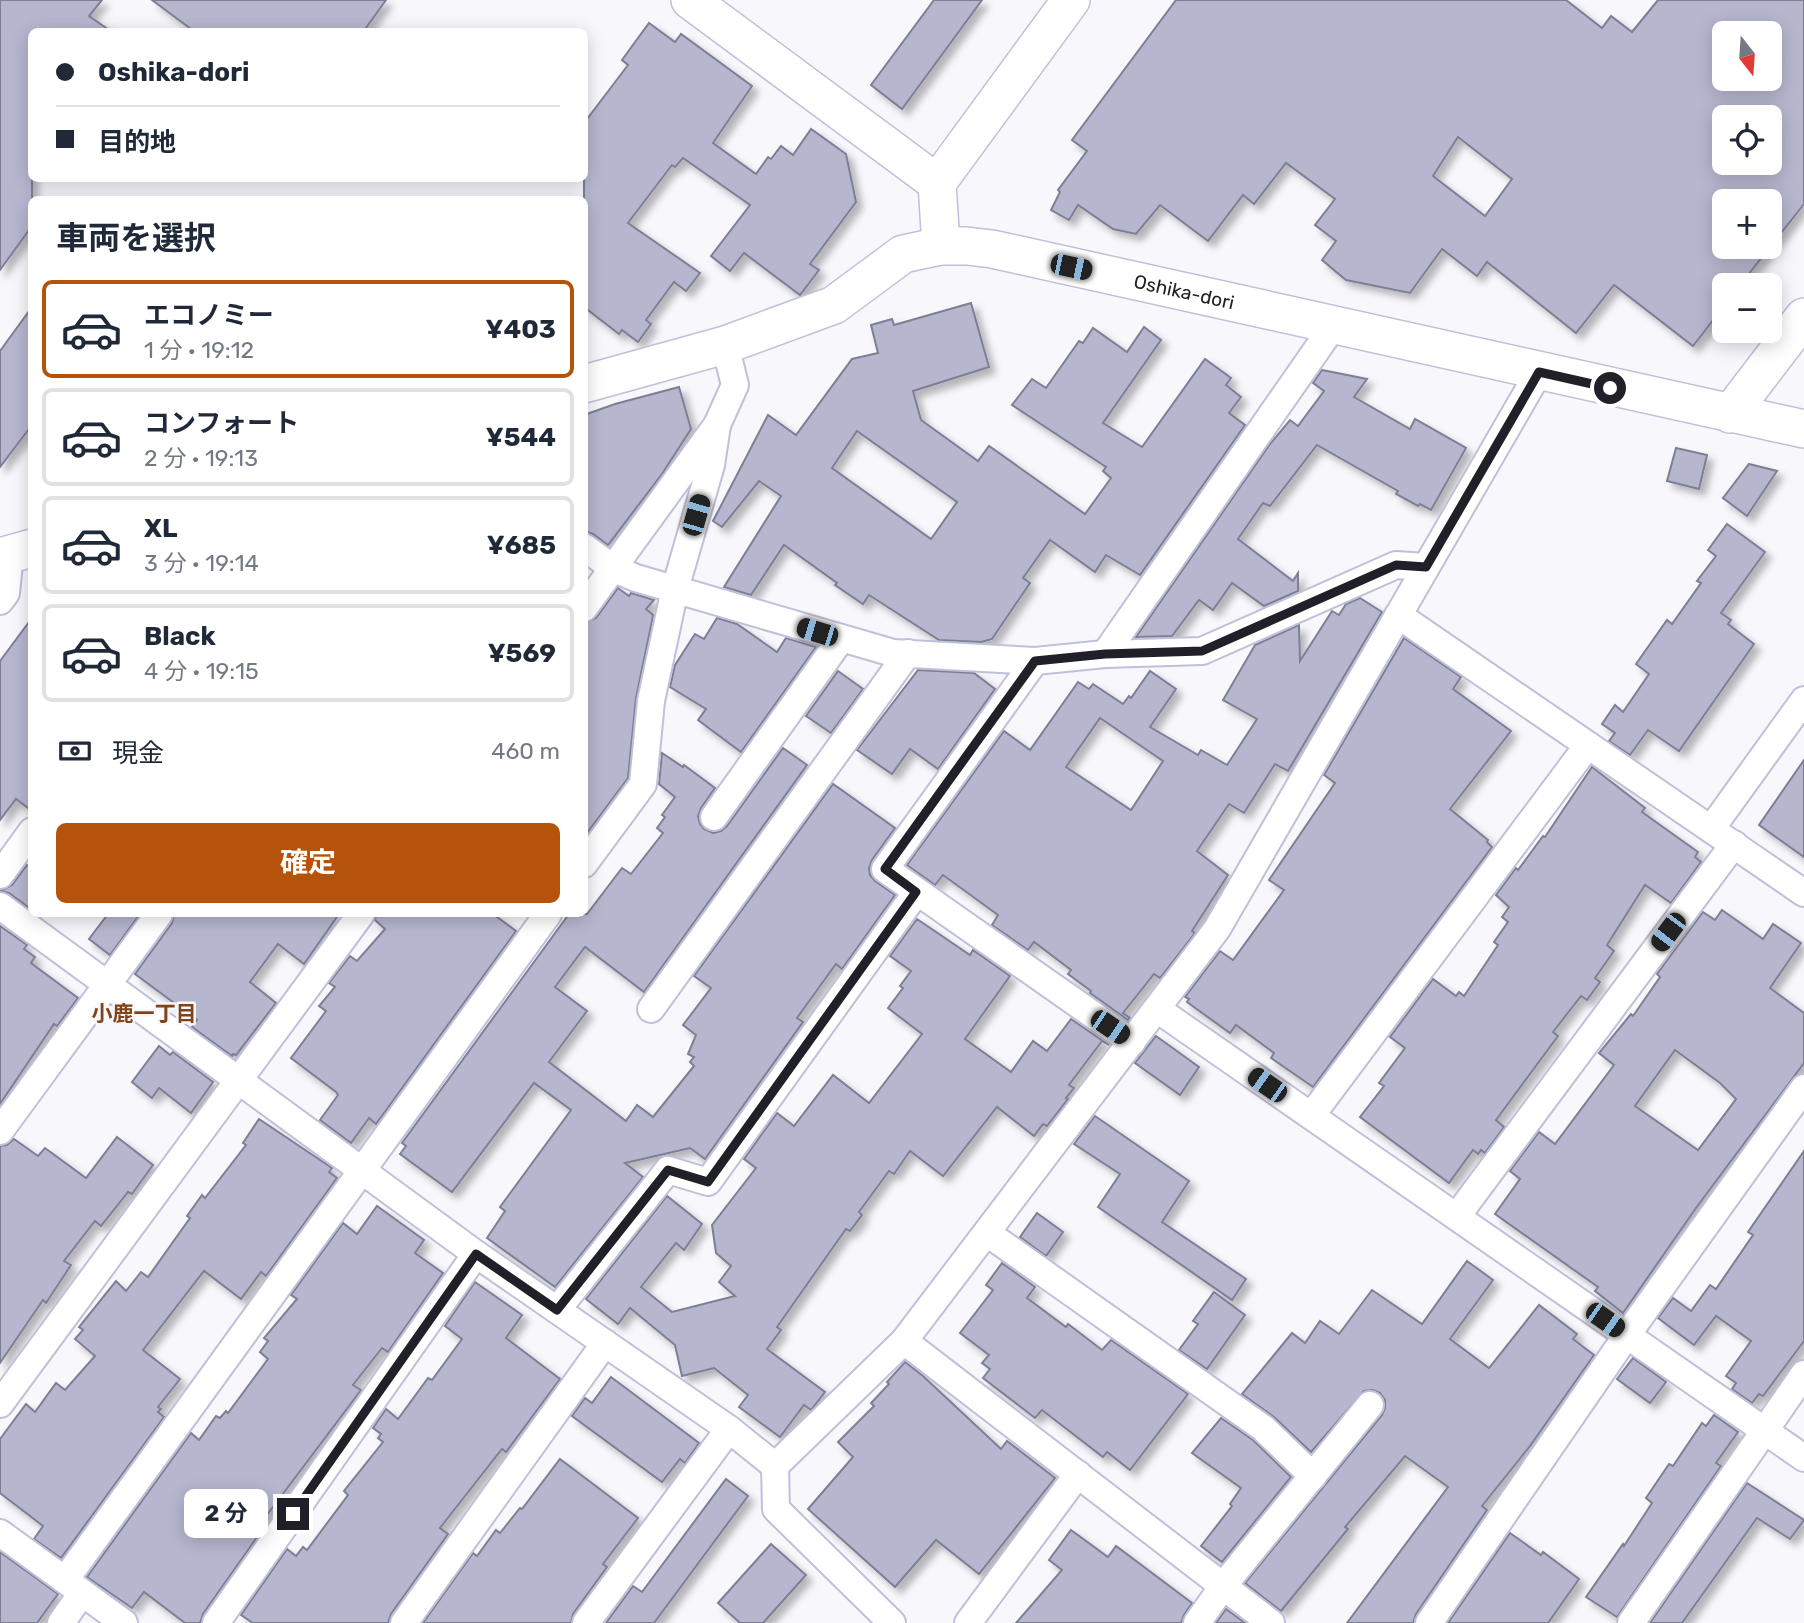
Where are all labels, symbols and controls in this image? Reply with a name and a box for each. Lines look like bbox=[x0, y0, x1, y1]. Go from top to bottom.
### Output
north arrow bbox=[1712, 21, 1782, 91]
map controls bbox=[1712, 21, 1782, 343]
text: Oshika-dori bbox=[98, 57, 249, 88]
button: locate bbox=[1712, 105, 1782, 175]
text: 目的地 bbox=[98, 127, 176, 158]
button: + bbox=[1712, 189, 1782, 259]
text: 車両を選択 bbox=[56, 219, 216, 257]
car bbox=[1049, 252, 1094, 282]
street label: Oshika-dori bbox=[1132, 269, 1236, 314]
button: − bbox=[1712, 273, 1782, 343]
icon: car bbox=[60, 298, 123, 361]
text: エコノミー bbox=[144, 300, 274, 331]
text: ¥403 bbox=[486, 314, 556, 345]
text: 1 分 · 19:12 bbox=[144, 336, 254, 364]
route start bbox=[1594, 372, 1626, 404]
icon: car bbox=[60, 406, 123, 469]
text: コンフォート bbox=[144, 408, 299, 439]
text: ¥544 bbox=[486, 422, 556, 453]
text: 2 分 · 19:13 bbox=[144, 444, 258, 472]
car bbox=[681, 492, 712, 538]
text: XL bbox=[144, 513, 177, 544]
icon: car bbox=[60, 514, 123, 577]
text: ¥685 bbox=[487, 530, 556, 561]
text: 3 分 · 19:14 bbox=[144, 549, 259, 577]
car bbox=[794, 616, 841, 648]
text: Black bbox=[144, 621, 216, 652]
icon: car bbox=[60, 622, 123, 685]
text: ¥569 bbox=[488, 638, 556, 669]
text: 4 分 · 19:15 bbox=[144, 657, 259, 685]
icon: cash bbox=[56, 732, 94, 770]
text: 460 m bbox=[491, 737, 560, 765]
text: 現金 bbox=[112, 738, 164, 769]
button: 確定 bbox=[56, 823, 560, 903]
car bbox=[1647, 909, 1690, 955]
district label: 小鹿一丁目 bbox=[92, 1001, 197, 1026]
car bbox=[1087, 1007, 1134, 1047]
car bbox=[1244, 1064, 1291, 1106]
car bbox=[1582, 1299, 1629, 1341]
callout: 2 分 bbox=[184, 1490, 268, 1538]
route end bbox=[277, 1498, 309, 1530]
text: 2 分 bbox=[205, 1499, 247, 1527]

